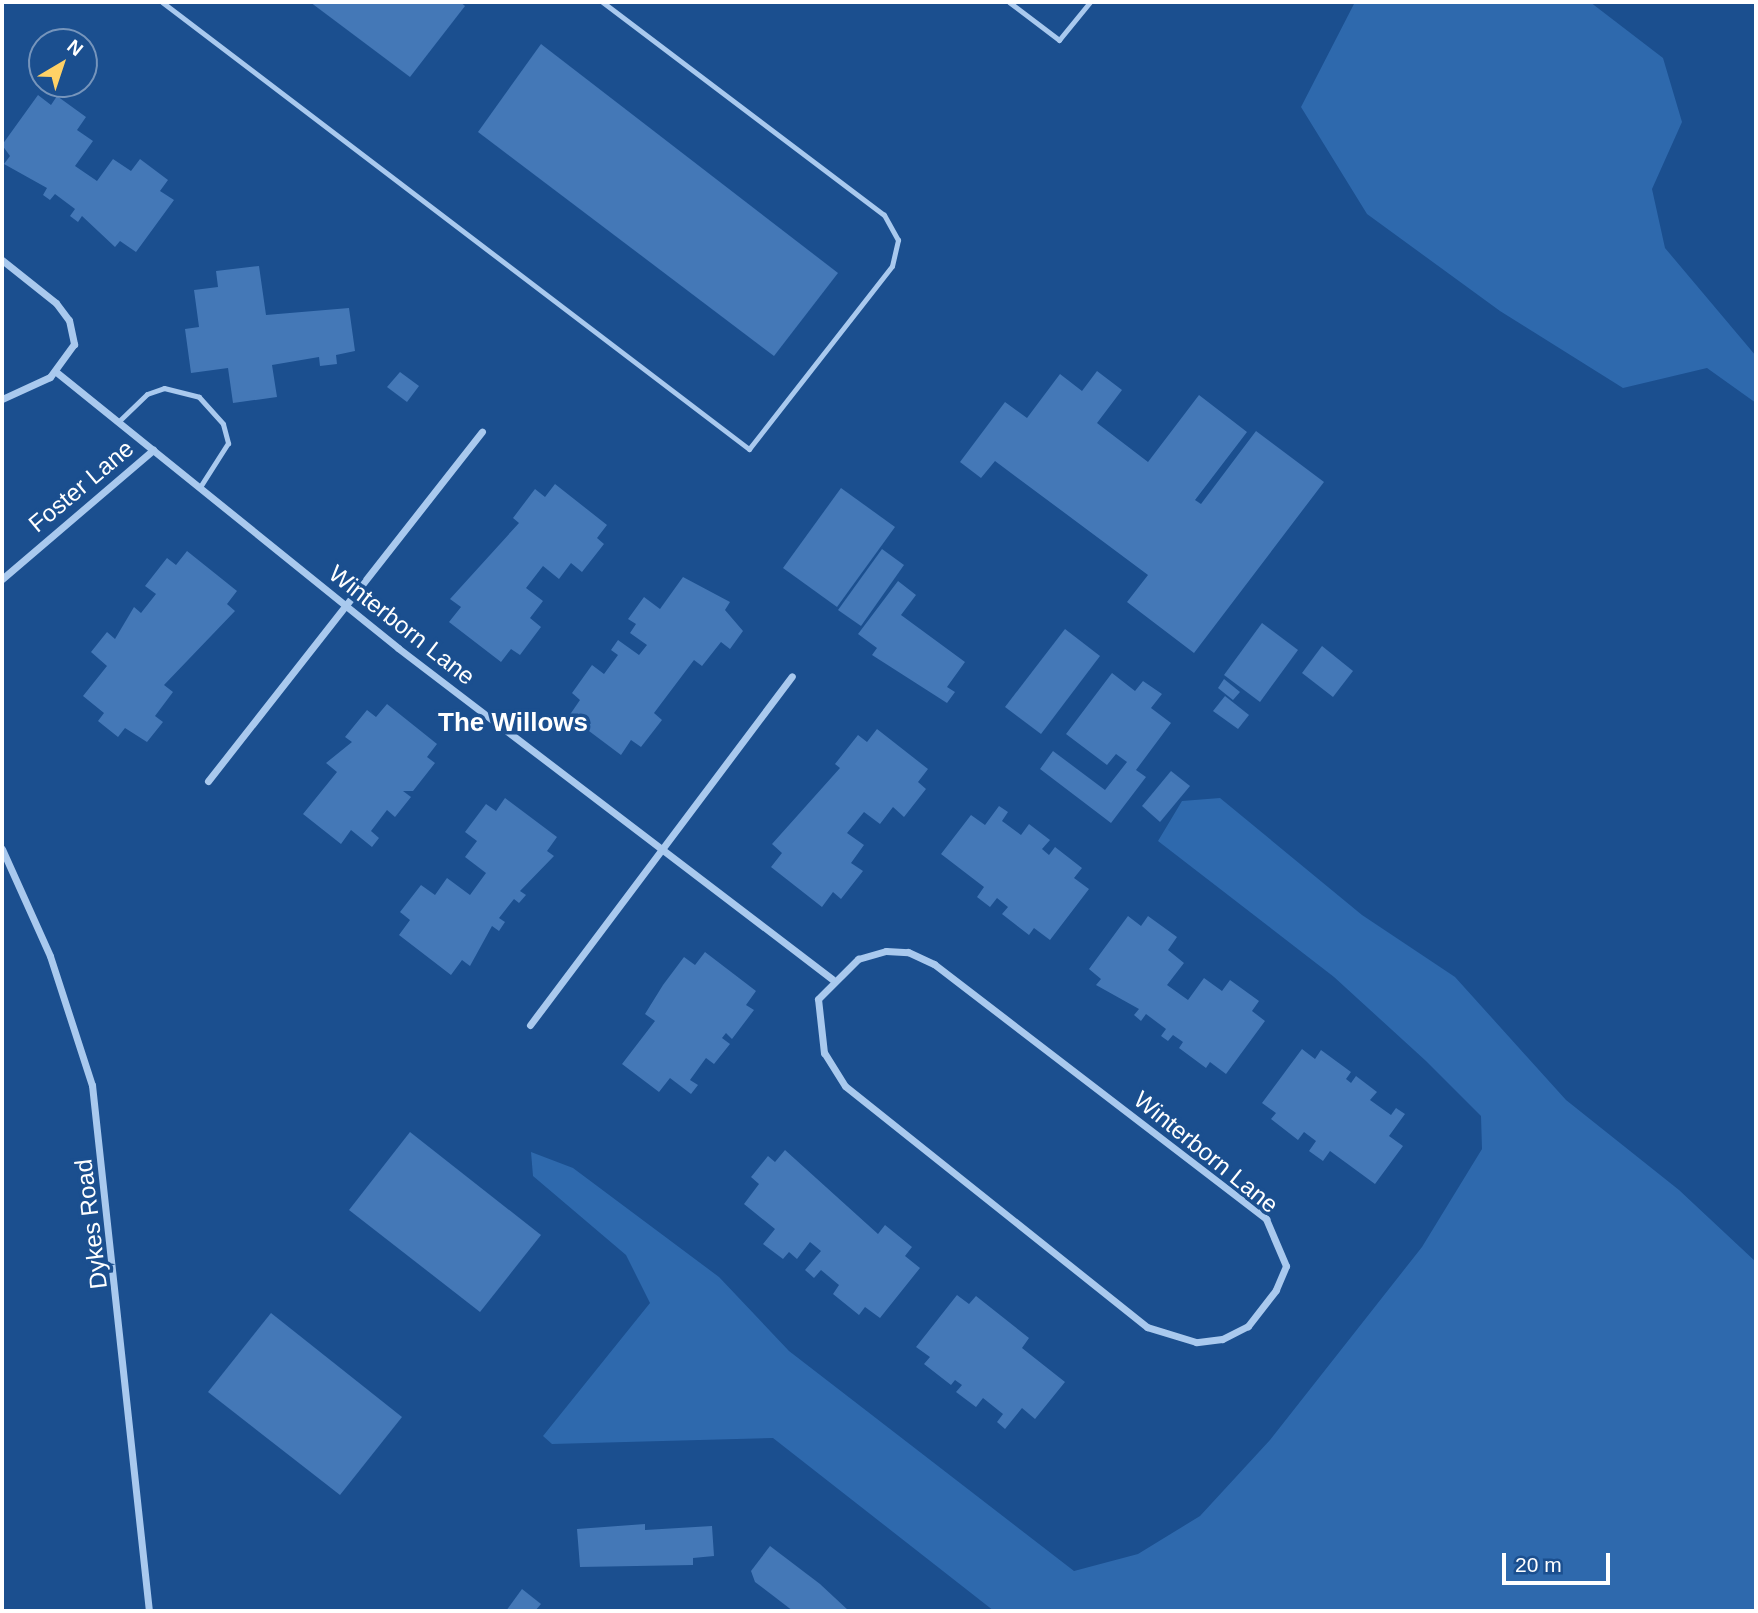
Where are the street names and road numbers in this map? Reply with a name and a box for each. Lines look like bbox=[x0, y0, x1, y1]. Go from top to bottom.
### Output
street label: Foster Lane bbox=[23, 434, 139, 538]
street label: Winterborn Lane bbox=[323, 559, 481, 691]
street label: Winterborn Lane bbox=[1128, 1085, 1284, 1219]
street label: Dykes Road bbox=[69, 1157, 113, 1291]

